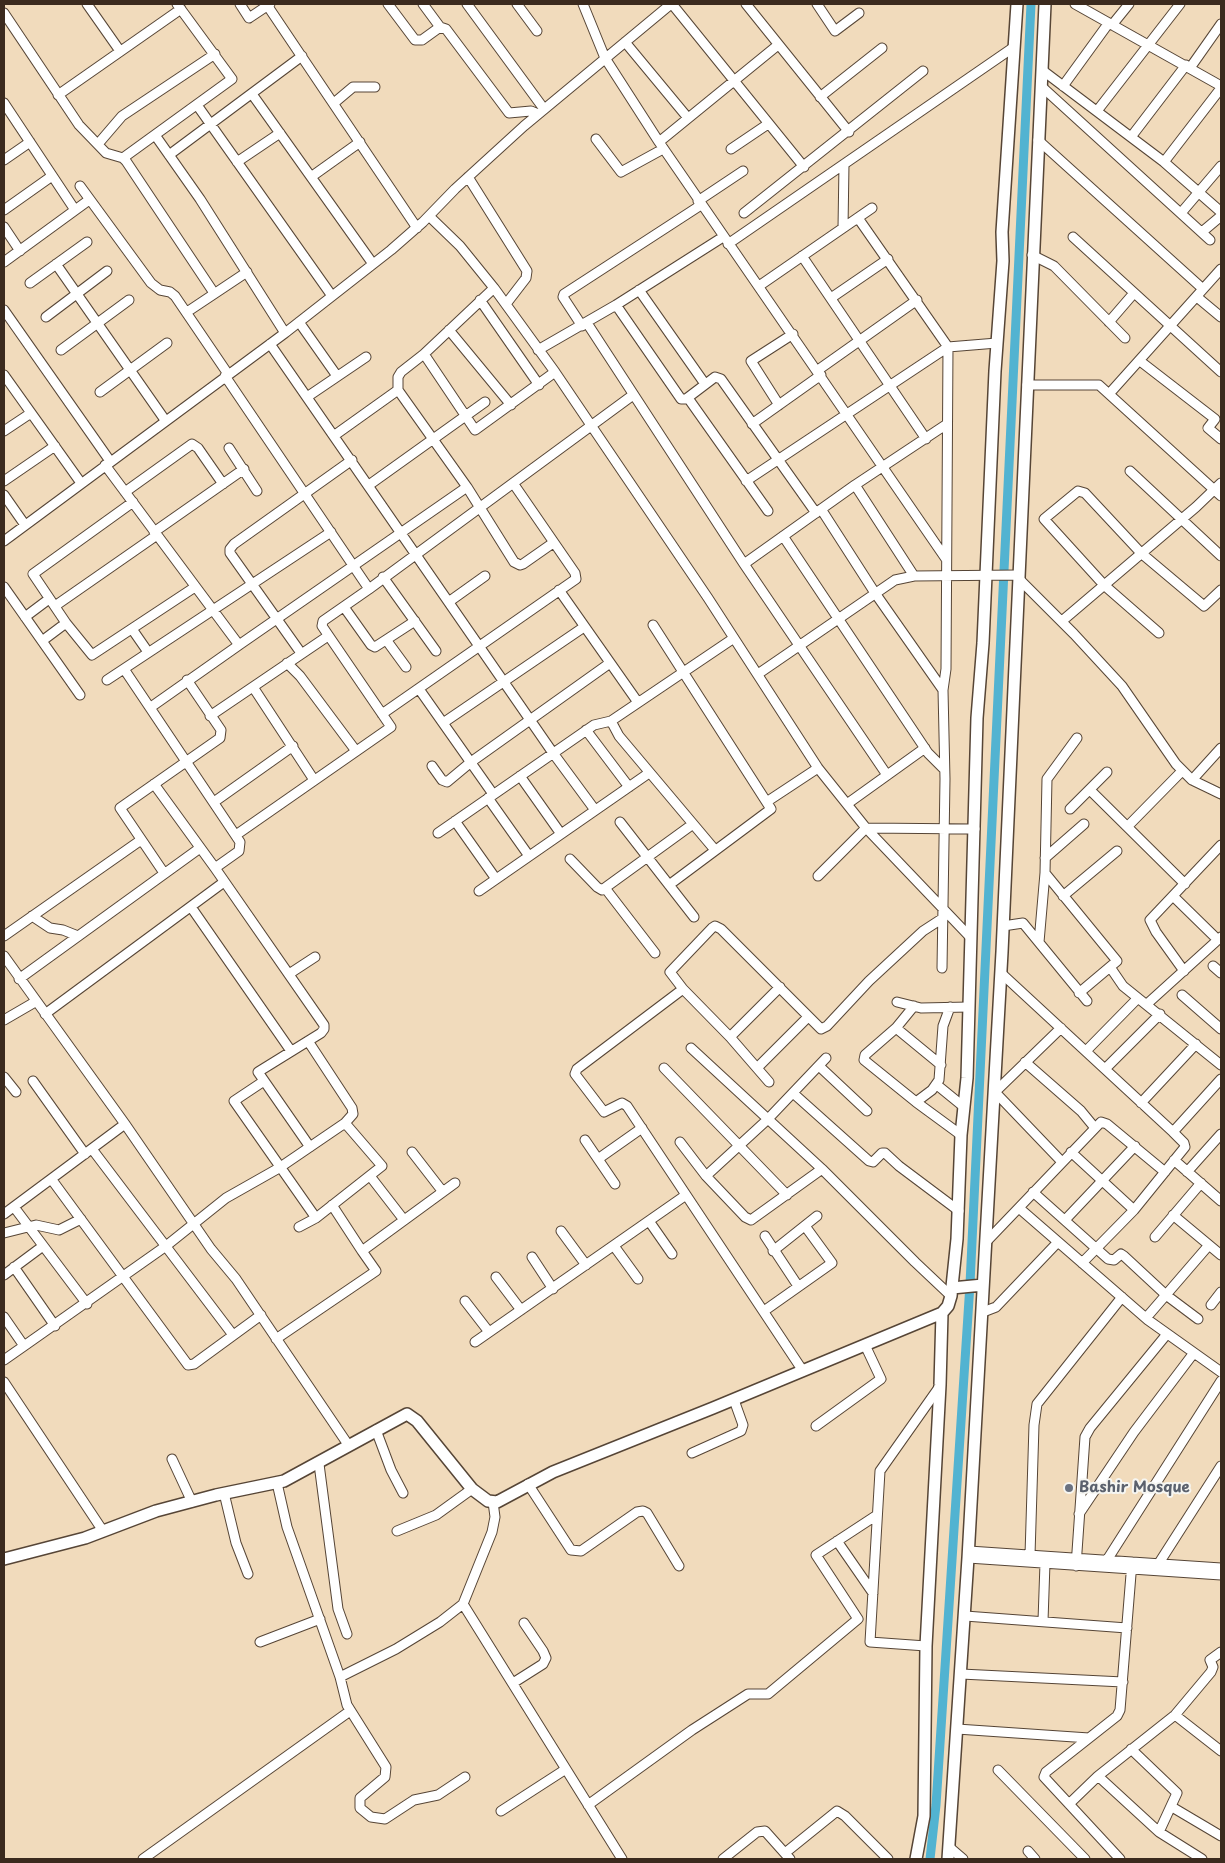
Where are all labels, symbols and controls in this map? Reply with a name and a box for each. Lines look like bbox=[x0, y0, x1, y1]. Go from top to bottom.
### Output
place label: Bashir Mosque bbox=[1079, 1479, 1190, 1497]
marker: Bashir Mosque bbox=[1063, 1482, 1075, 1494]

